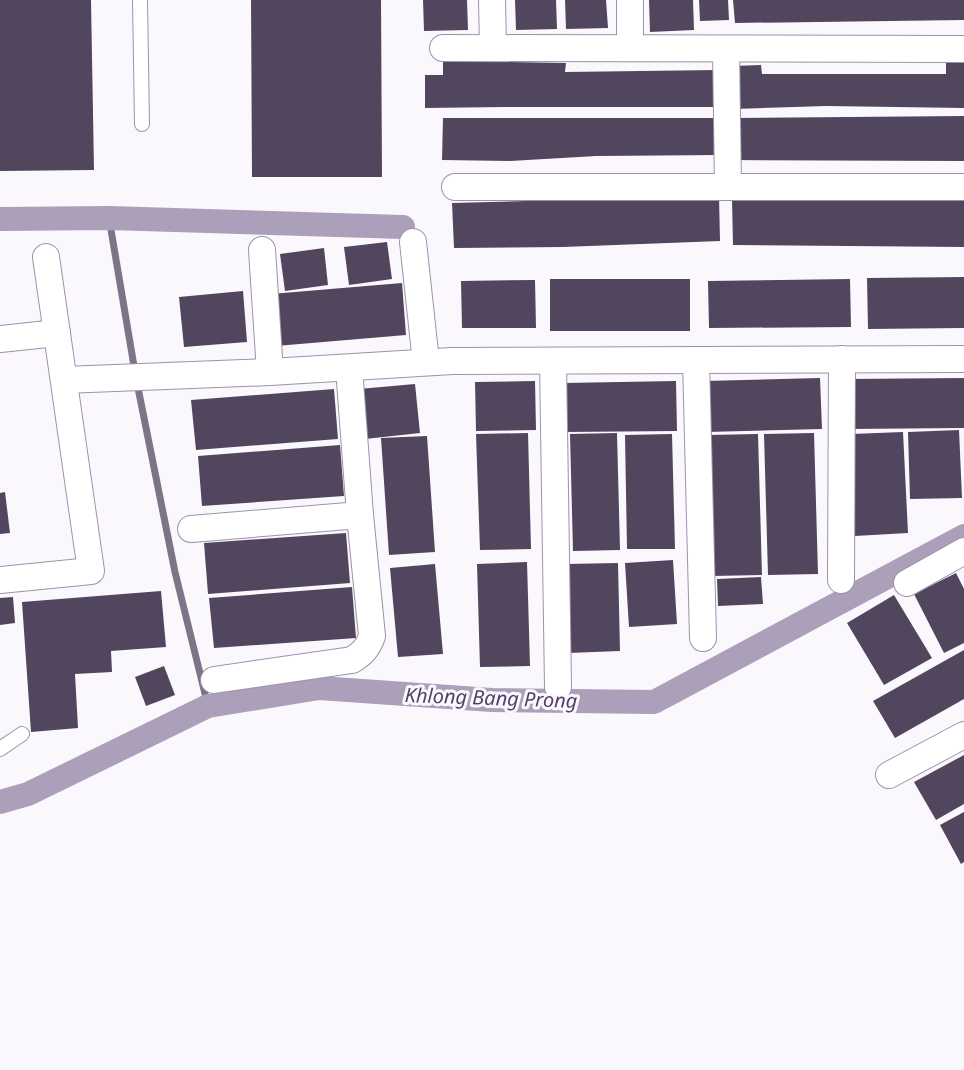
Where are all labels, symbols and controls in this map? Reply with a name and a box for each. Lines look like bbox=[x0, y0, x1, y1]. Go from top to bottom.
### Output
water label: Khlong Bang Prong bbox=[404, 681, 578, 714]

